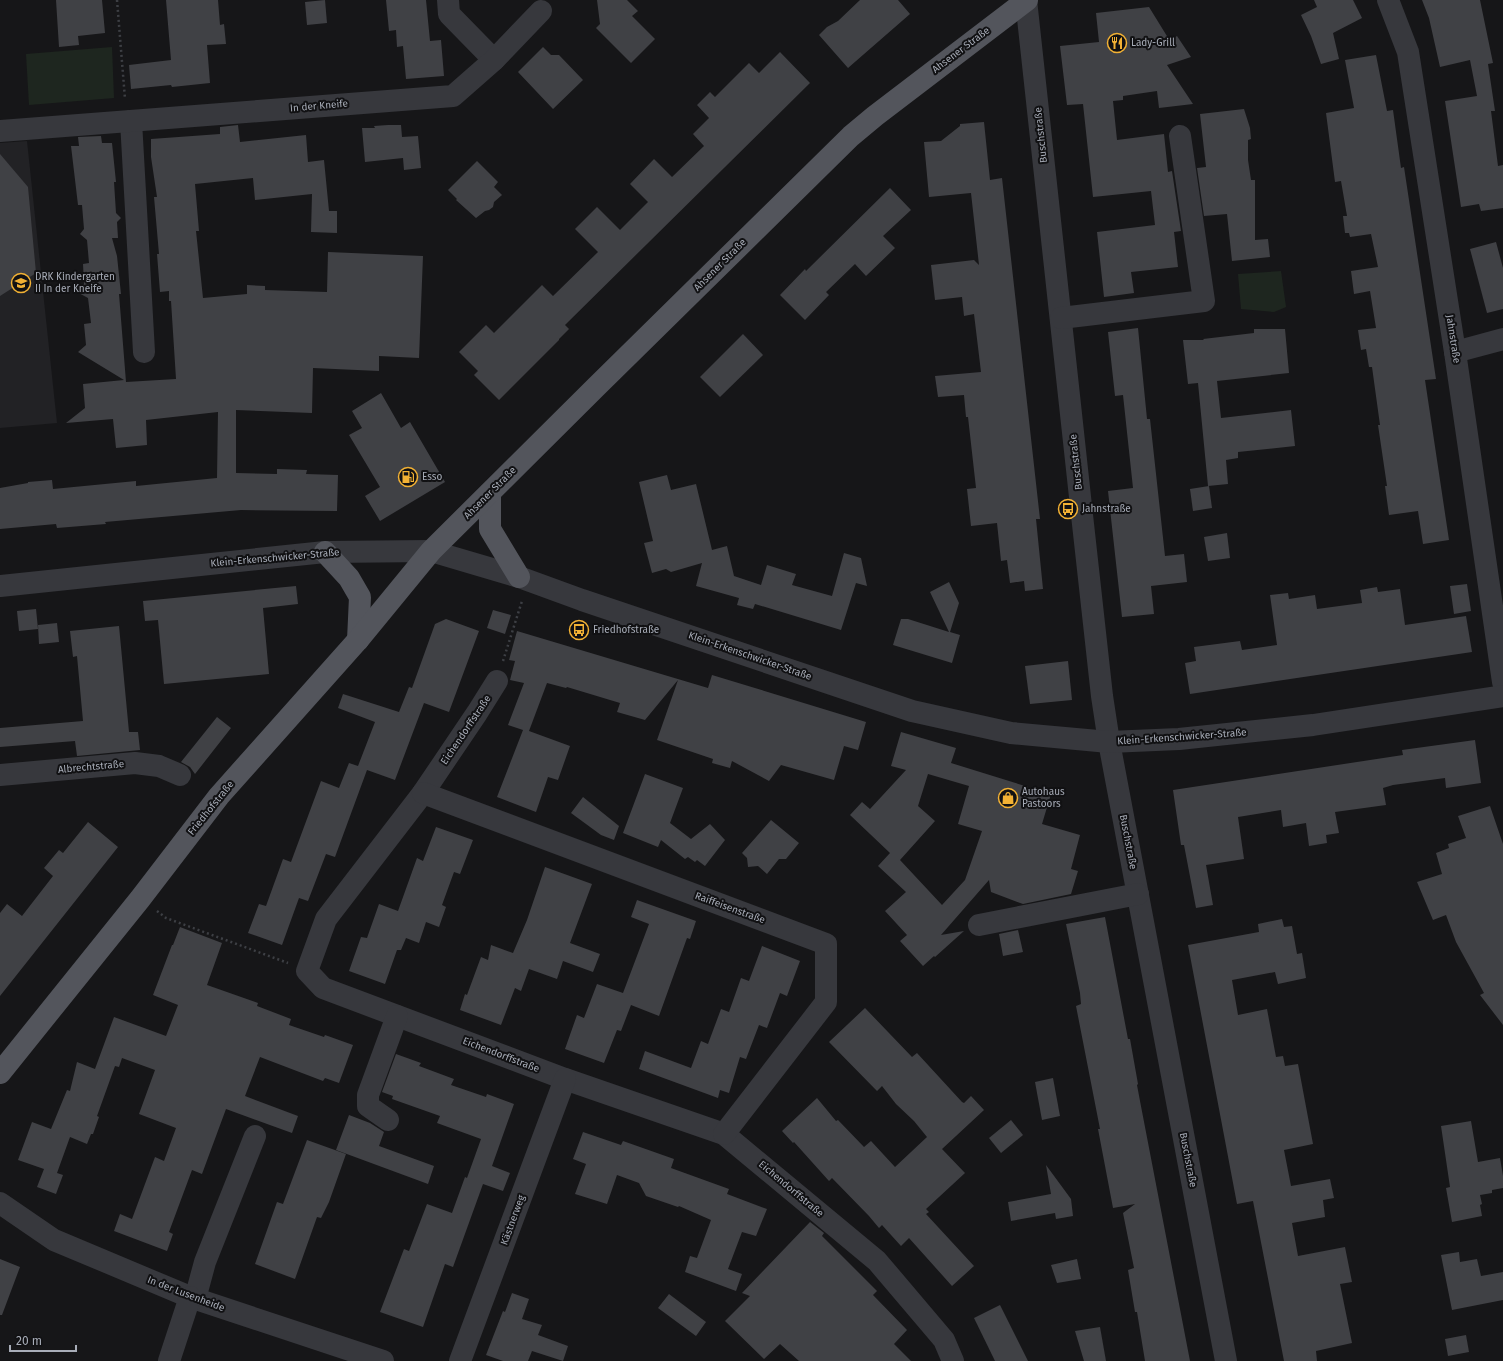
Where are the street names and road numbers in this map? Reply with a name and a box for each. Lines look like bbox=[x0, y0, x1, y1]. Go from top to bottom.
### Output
street label: Ahsener Straße bbox=[930, 24, 992, 76]
street label: In der Kneife bbox=[290, 97, 348, 115]
street label: Buschstraße bbox=[1032, 107, 1050, 163]
street label: Ahsener Straße bbox=[691, 236, 749, 294]
street label: Jahnstraße bbox=[1443, 314, 1463, 364]
street label: Buschstraße bbox=[1067, 434, 1085, 490]
street label: Ahsener Straße bbox=[461, 464, 519, 522]
street label: Klein-Erkenschwicker-Straße bbox=[210, 546, 340, 570]
street label: Klein-Erkenschwicker-Straße bbox=[687, 629, 813, 683]
street label: Eichendorffstraße bbox=[438, 693, 494, 767]
street label: Klein-Erkenschwicker-Straße bbox=[1117, 726, 1247, 748]
street label: Albrechtstraße bbox=[57, 758, 125, 776]
street label: Friedhofstraße bbox=[185, 778, 237, 838]
street label: Buschstraße bbox=[1117, 813, 1139, 871]
street label: Raiffeisenstraße bbox=[693, 890, 767, 926]
street label: Eichendorffstraße bbox=[461, 1035, 541, 1075]
street label: Buschstraße bbox=[1177, 1131, 1199, 1189]
street label: Eichendorffstraße bbox=[756, 1158, 826, 1220]
street label: Kästnerweg bbox=[498, 1193, 528, 1247]
street label: In der Lusenheide bbox=[146, 1274, 226, 1314]

